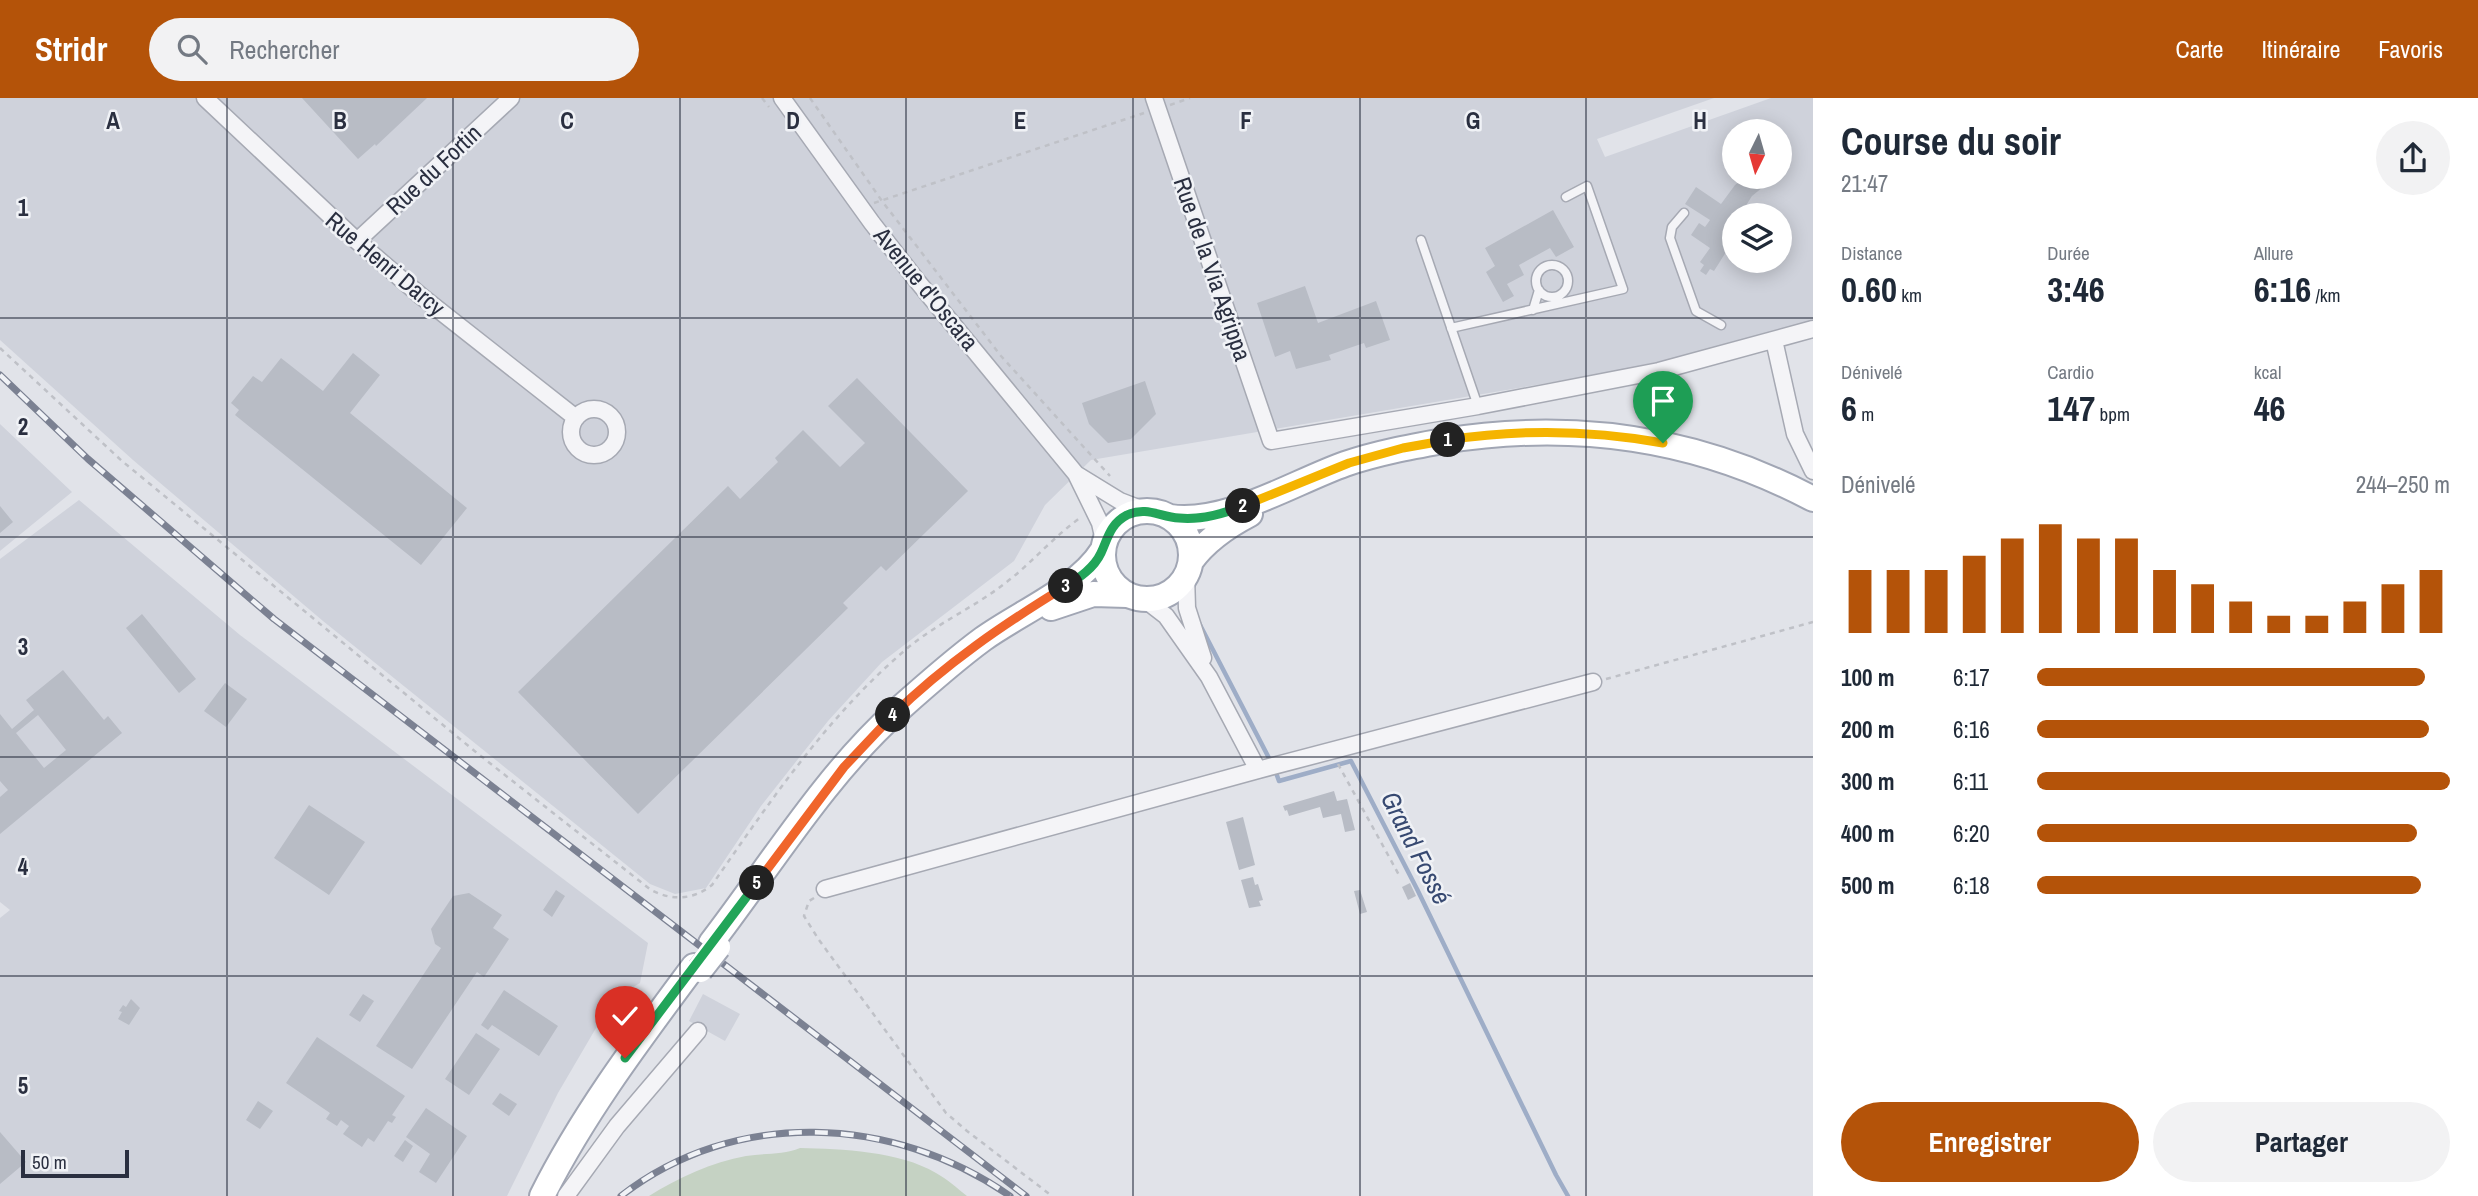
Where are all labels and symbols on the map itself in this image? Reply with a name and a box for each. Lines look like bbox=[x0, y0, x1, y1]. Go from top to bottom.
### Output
text: A bbox=[106, 105, 120, 136]
text: B bbox=[333, 105, 347, 136]
text: C bbox=[560, 105, 574, 136]
text: D bbox=[786, 105, 800, 136]
text: E bbox=[1014, 105, 1026, 136]
text: F bbox=[1240, 105, 1252, 136]
text: G bbox=[1466, 105, 1480, 136]
text: H bbox=[1693, 105, 1707, 136]
street label: Rue du Fortin bbox=[379, 117, 488, 222]
north arrow bbox=[1722, 119, 1792, 189]
street label: Rue de la Via Agrippa bbox=[1167, 173, 1259, 365]
text: 1 bbox=[18, 192, 29, 223]
street label: Rue Henri Darcy bbox=[319, 204, 452, 323]
street label: Avenue d'Oscara bbox=[867, 219, 986, 357]
pin bbox=[1633, 371, 1693, 443]
text: 2 bbox=[18, 411, 28, 442]
pin: 1 bbox=[1430, 422, 1466, 458]
pin: 2 bbox=[1226, 488, 1260, 524]
pin: 3 bbox=[1048, 568, 1084, 603]
text: 3 bbox=[18, 631, 28, 662]
pin: 4 bbox=[876, 698, 910, 732]
water label: Grand Fossé bbox=[1373, 785, 1460, 910]
text: 4 bbox=[18, 851, 29, 882]
pin: 5 bbox=[740, 866, 774, 900]
pin bbox=[595, 986, 655, 1058]
text: 5 bbox=[18, 1070, 28, 1101]
scale bar bbox=[21, 1147, 130, 1179]

